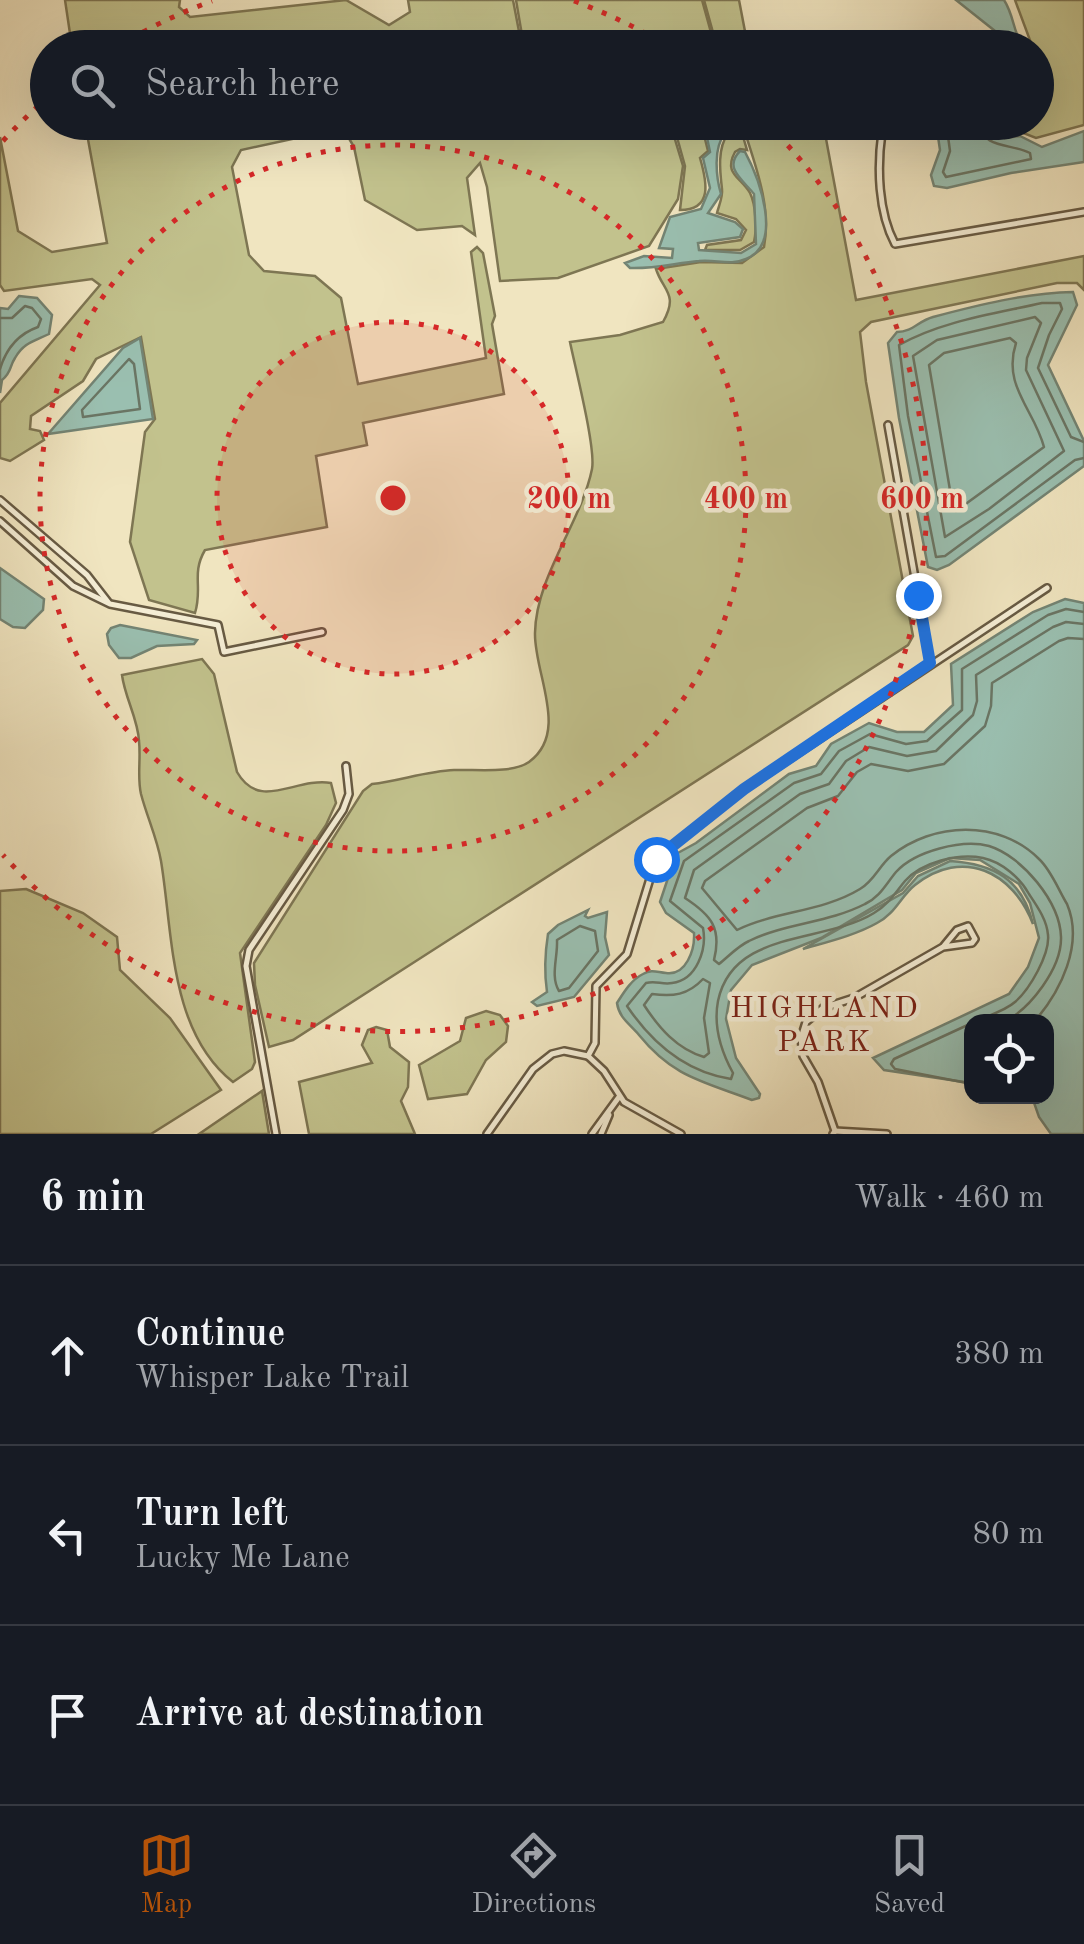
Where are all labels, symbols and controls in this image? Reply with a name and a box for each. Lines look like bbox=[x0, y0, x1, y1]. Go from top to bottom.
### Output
search box bbox=[30, 30, 1054, 140]
icon: search bbox=[65, 58, 120, 113]
text: Search here bbox=[145, 66, 340, 104]
centre of rings bbox=[375, 480, 411, 516]
text: 200 m bbox=[527, 485, 611, 515]
text: 400 m bbox=[704, 485, 788, 515]
text: 600 m bbox=[880, 485, 964, 515]
route end bbox=[896, 573, 942, 619]
route start bbox=[634, 837, 680, 883]
district label: HIGHLAND PARK bbox=[730, 994, 920, 1058]
map controls bbox=[964, 1014, 1054, 1104]
button: locate bbox=[964, 1014, 1054, 1104]
text: 6 min bbox=[40, 1178, 146, 1220]
text: Walk · 460 m bbox=[854, 1183, 1044, 1215]
text: Continue bbox=[135, 1316, 285, 1354]
icon: ahead bbox=[40, 1328, 95, 1383]
text: 380 m bbox=[954, 1339, 1044, 1371]
text: Whisper Lake Trail bbox=[135, 1363, 409, 1395]
text: Turn left bbox=[135, 1496, 288, 1534]
icon: left bbox=[40, 1508, 95, 1563]
text: 80 m bbox=[973, 1519, 1044, 1551]
text: Lucky Me Lane bbox=[135, 1543, 350, 1575]
icon: arrive bbox=[40, 1688, 95, 1743]
text: Arrive at destination bbox=[135, 1696, 484, 1734]
tab: Map bbox=[139, 1828, 194, 1923]
tab: Directions bbox=[472, 1828, 596, 1923]
tab: Saved bbox=[874, 1828, 945, 1923]

